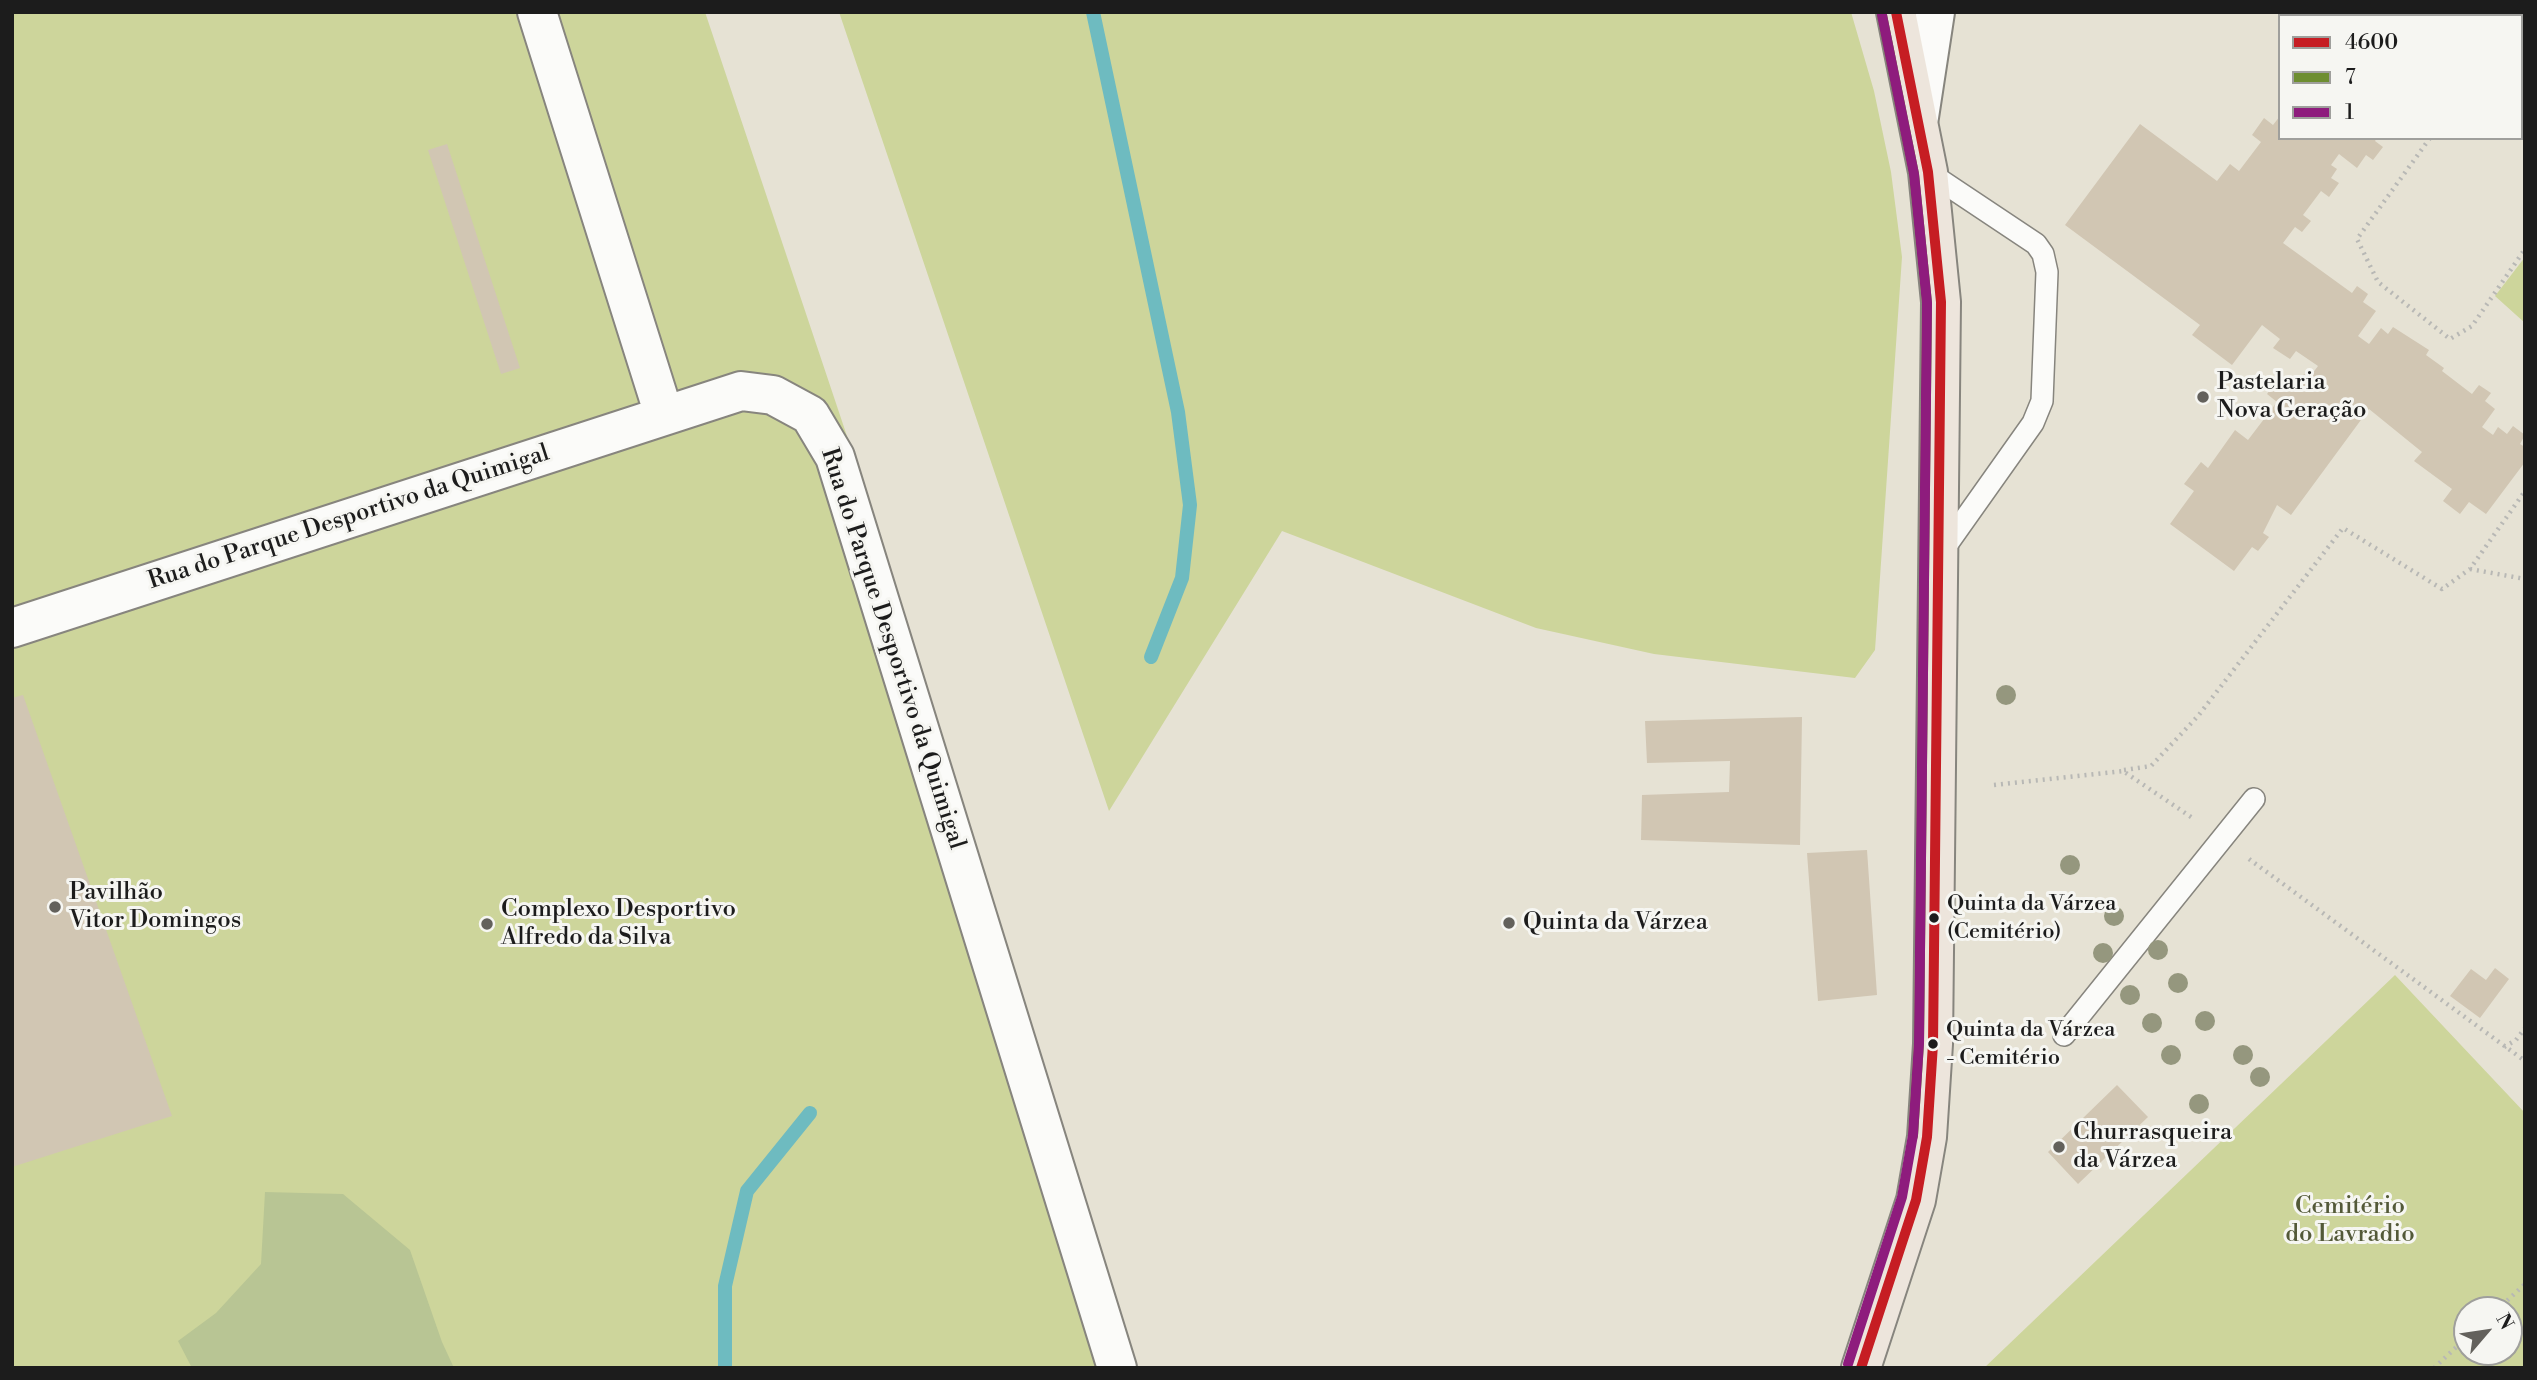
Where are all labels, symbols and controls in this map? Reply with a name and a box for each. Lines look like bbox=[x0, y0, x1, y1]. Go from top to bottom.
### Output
legend bbox=[2278, 14, 2523, 140]
text: 4600 bbox=[2345, 30, 2398, 56]
text: 7 bbox=[2345, 65, 2356, 91]
text: 1 bbox=[2345, 100, 2354, 126]
place label: Pastelaria Nova Geração bbox=[2217, 369, 2366, 425]
marker: Pastelaria Nova Geração bbox=[2195, 389, 2211, 405]
street label: Rua do Parque Desportivo da Quimigal bbox=[145, 439, 553, 597]
street label: Rua do Parque Desportivo da Quimigal bbox=[813, 445, 971, 853]
place label: Pavilhão Vitor Domingos bbox=[69, 879, 241, 935]
place label: Quinta da Várzea (Cemitério) bbox=[1947, 892, 2116, 944]
place label: Complexo Desportivo Alfredo da Silva bbox=[501, 896, 736, 952]
marker: Pavilhão Vitor Domingos bbox=[47, 899, 63, 915]
place label: Quinta da Várzea bbox=[1523, 909, 1708, 937]
marker: Quinta da Várzea (Cemitério) bbox=[1927, 911, 1941, 925]
marker: Quinta da Várzea bbox=[1501, 915, 1517, 931]
marker: Complexo Desportivo Alfredo da Silva bbox=[479, 916, 495, 932]
place label: Quinta da Várzea - Cemitério bbox=[1946, 1018, 2115, 1070]
marker: Quinta da Várzea - Cemitério bbox=[1926, 1037, 1940, 1051]
place label: Churrasqueira da Várzea bbox=[2073, 1119, 2232, 1175]
marker: Churrasqueira da Várzea bbox=[2051, 1139, 2067, 1155]
park label: Cemitério do Lavradio bbox=[2285, 1193, 2415, 1249]
north arrow bbox=[2453, 1296, 2523, 1366]
text: N bbox=[2490, 1309, 2519, 1334]

